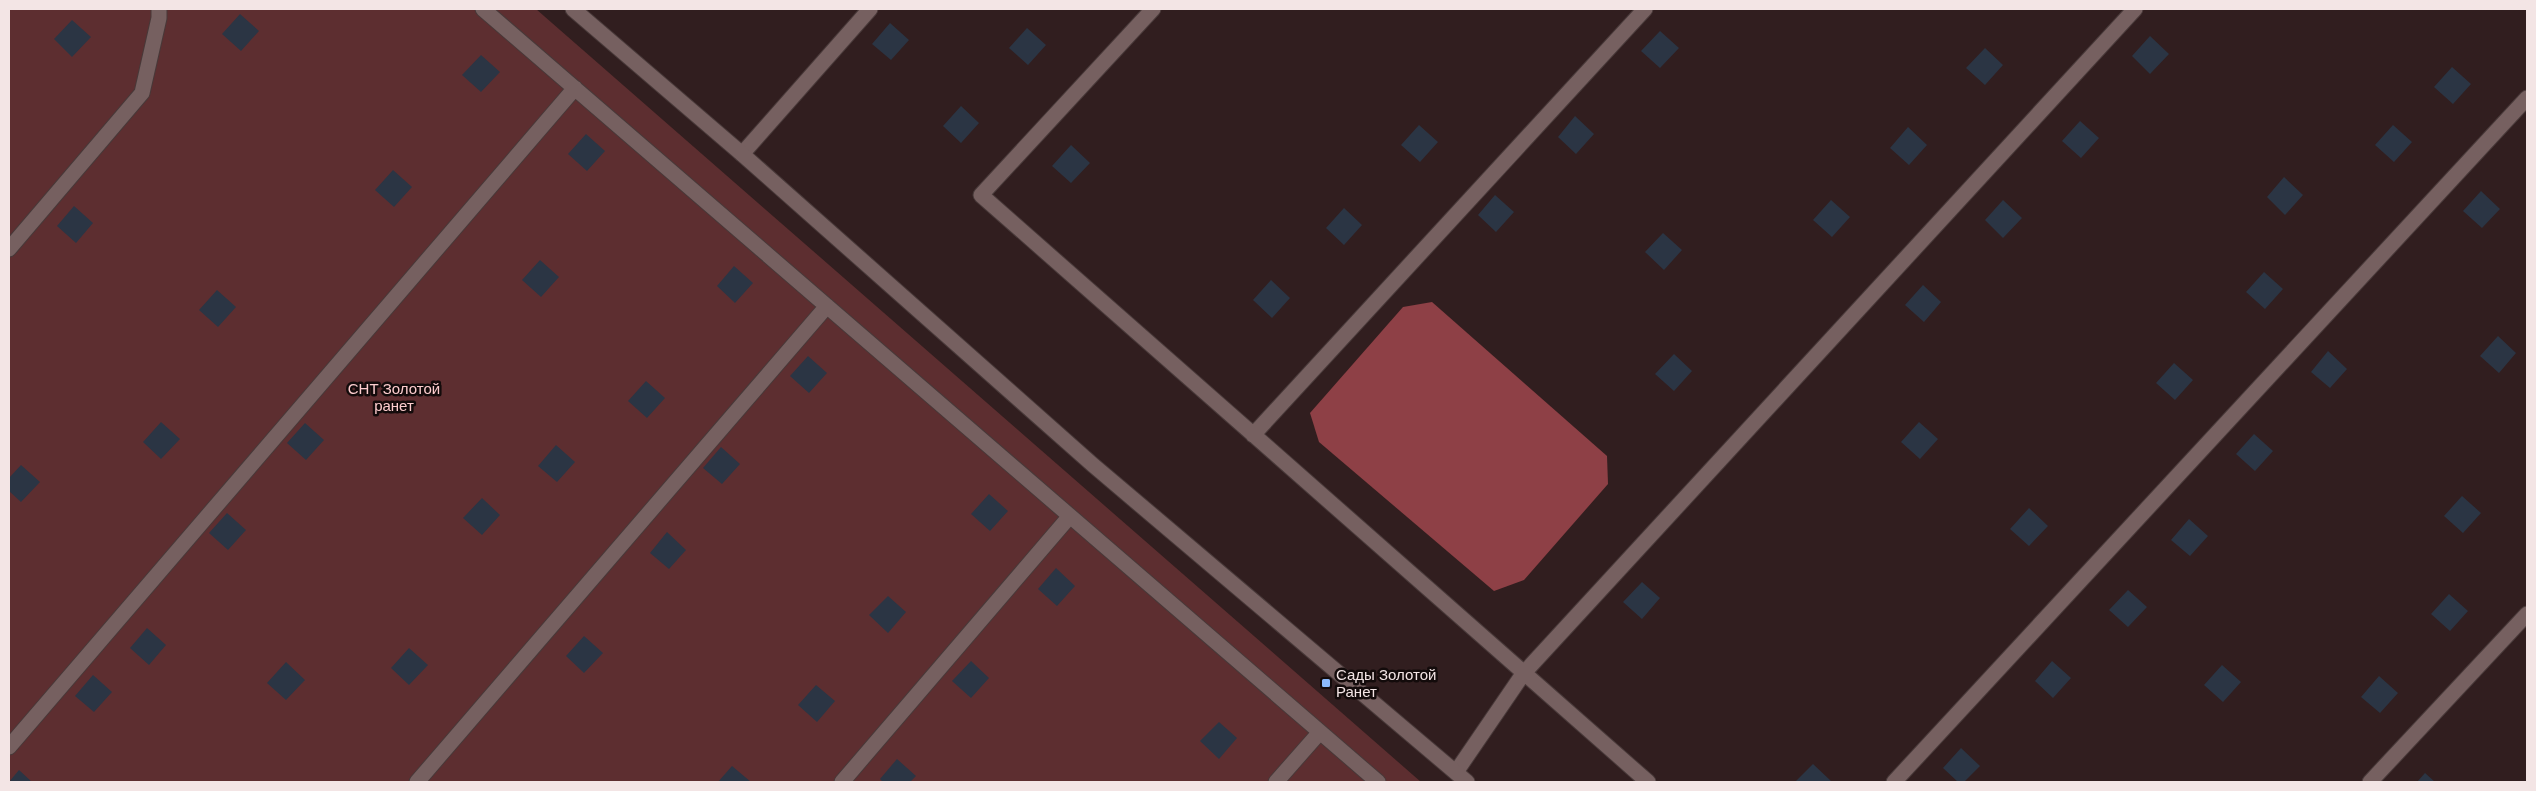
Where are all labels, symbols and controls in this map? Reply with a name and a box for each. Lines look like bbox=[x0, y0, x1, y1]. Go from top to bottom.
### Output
park label: СНТ Золотой ранет bbox=[348, 380, 440, 414]
place label: Сады Золотой Ранет bbox=[1336, 666, 1436, 700]
marker: Сады Золотой Ранет bbox=[1320, 677, 1332, 689]

